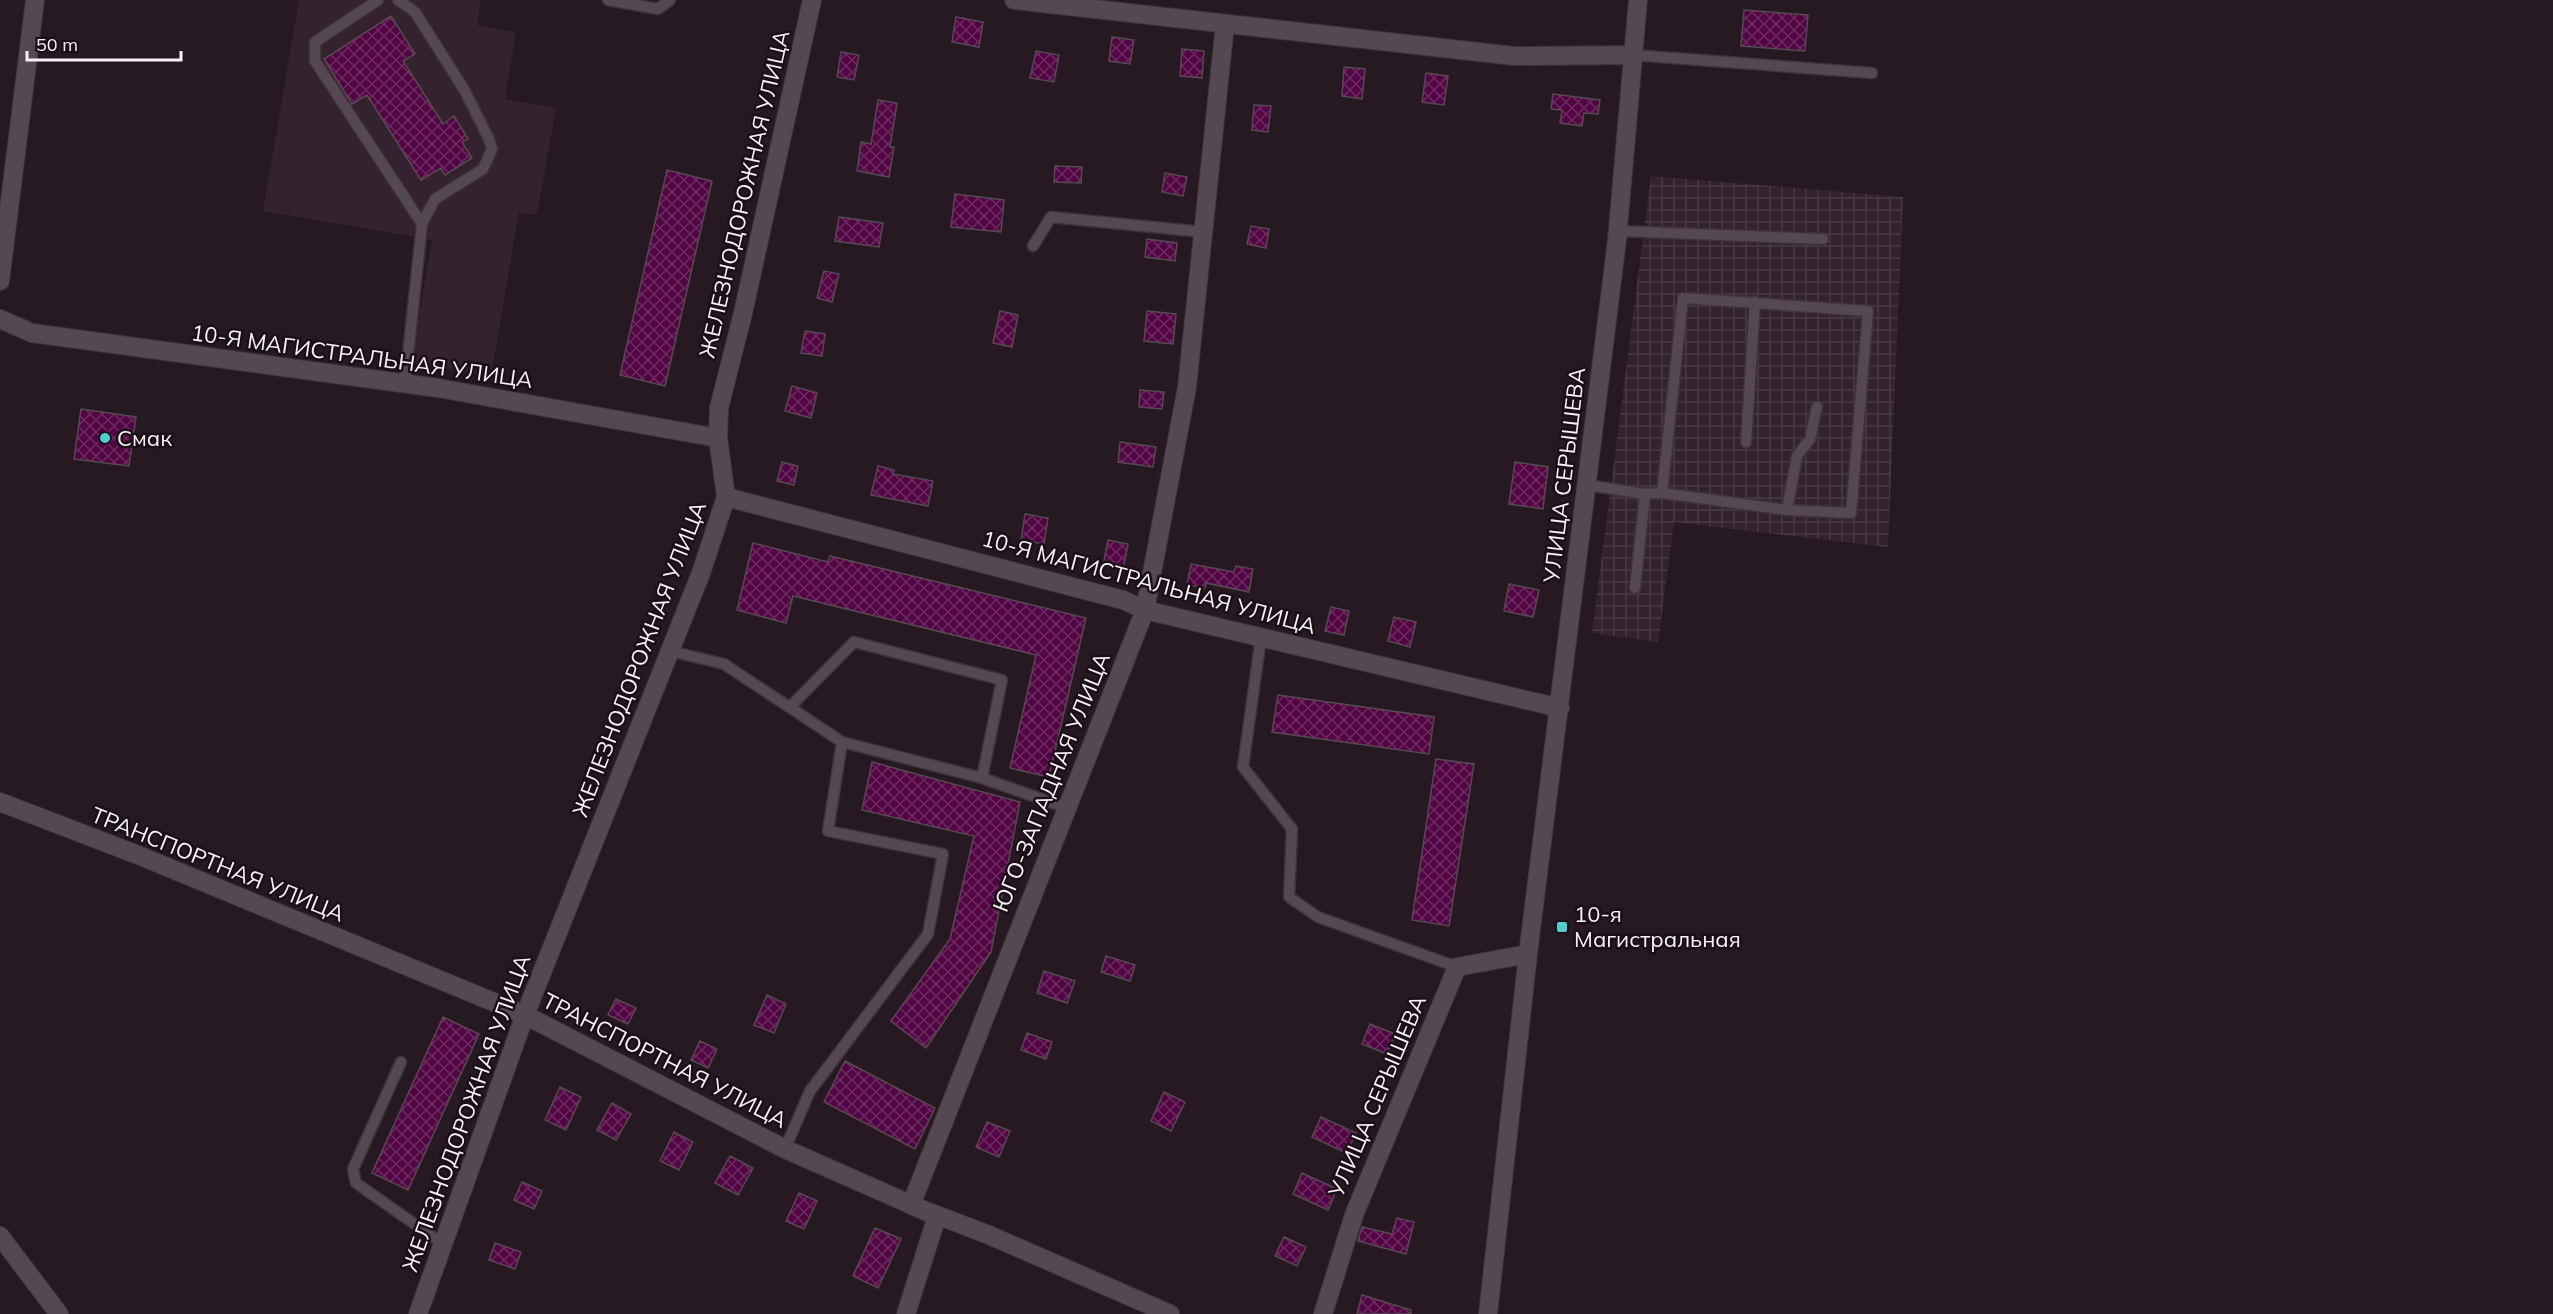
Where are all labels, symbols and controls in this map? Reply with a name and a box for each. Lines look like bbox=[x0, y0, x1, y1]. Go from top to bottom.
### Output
scale bar bbox=[27, 24, 182, 62]
street label: ЖЕЛЕЗНОДОРОЖНАЯ УЛИЦА bbox=[693, 27, 795, 361]
text: 50 m bbox=[36, 33, 78, 56]
street label: 10-Я МАГИСТРАЛЬНАЯ УЛИЦА bbox=[189, 318, 535, 394]
street label: УЛИЦА СЕРЫШЕВА bbox=[1537, 366, 1591, 585]
place label: Смак bbox=[117, 424, 172, 452]
marker: Смак bbox=[98, 431, 112, 445]
street label: ЖЕЛЕЗНОДОРОЖНАЯ УЛИЦА bbox=[566, 497, 712, 821]
street label: 10-Я МАГИСТРАЛЬНАЯ УЛИЦА bbox=[979, 524, 1319, 640]
street label: ЮГО-ЗАПАДНАЯ УЛИЦА bbox=[986, 648, 1116, 916]
street label: ТРАНСПОРТНАЯ УЛИЦА bbox=[87, 800, 349, 928]
place label: 10-я Магистральная bbox=[1574, 900, 1741, 953]
marker: 10-я Магистральная bbox=[1555, 920, 1569, 934]
street label: ЖЕЛЕЗНОДОРОЖНАЯ УЛИЦА bbox=[395, 951, 537, 1275]
street label: ТРАНСПОРТНАЯ УЛИЦА bbox=[538, 986, 792, 1134]
street label: УЛИЦА СЕРЫШЕВА bbox=[1321, 991, 1432, 1202]

